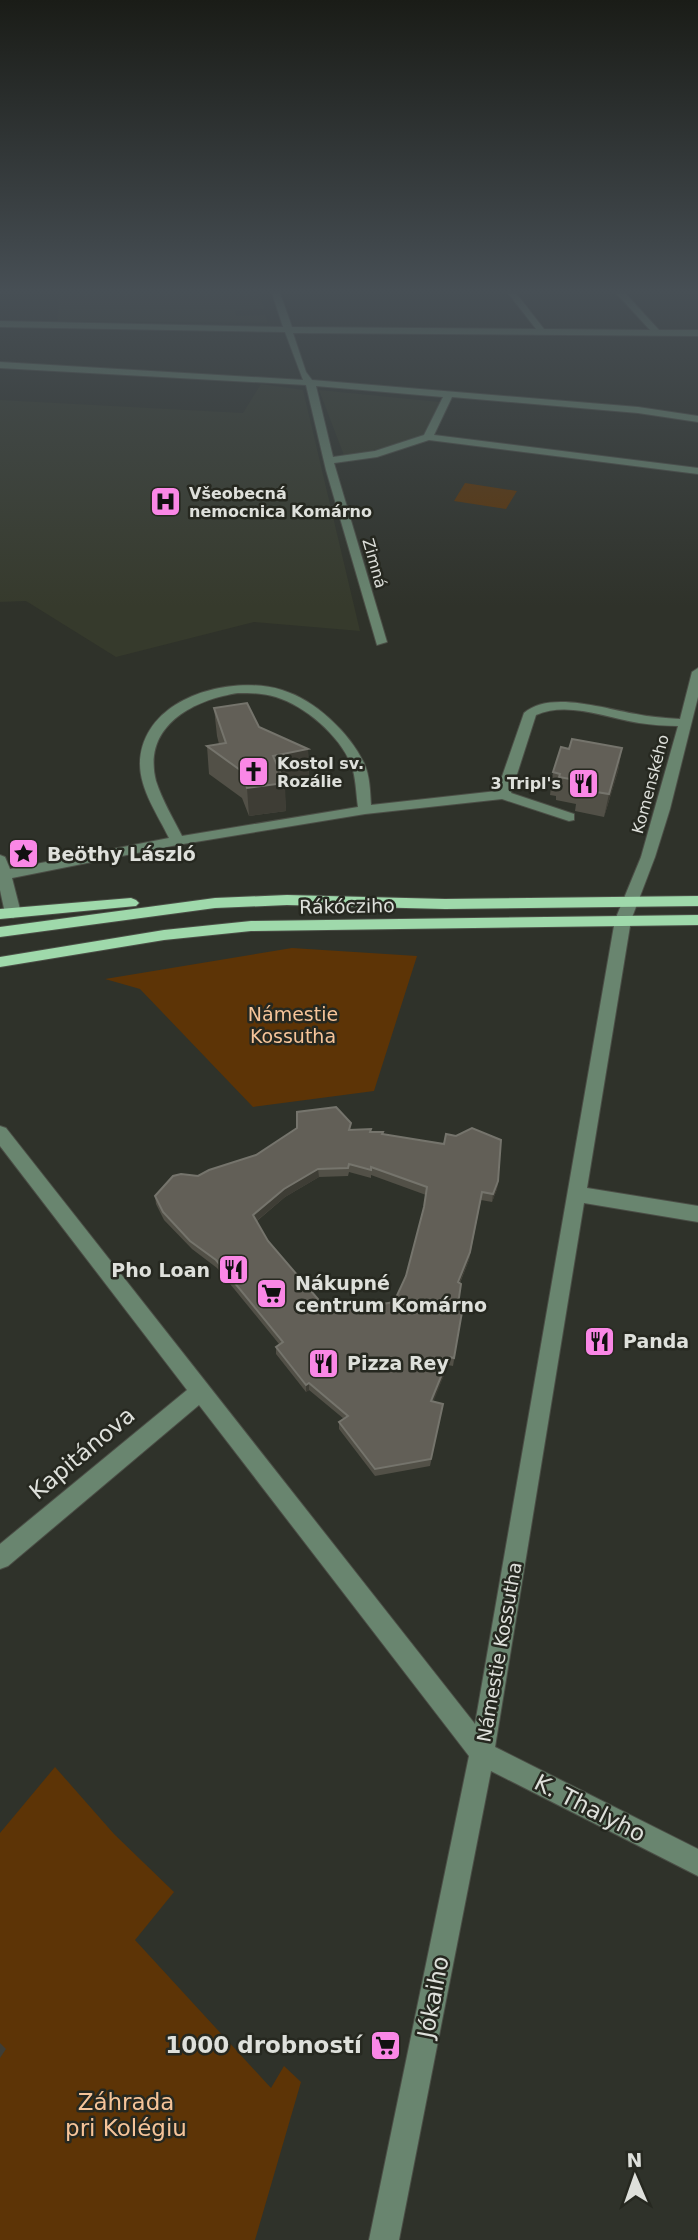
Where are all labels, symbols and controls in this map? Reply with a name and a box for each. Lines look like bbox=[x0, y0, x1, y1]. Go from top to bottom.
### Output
place label: Všeobecná nemocnica Komárno bbox=[189, 484, 372, 521]
hospital icon: Všeobecná nemocnica Komárno bbox=[149, 485, 183, 519]
street label: Zimná bbox=[358, 536, 391, 590]
street label: Komenského bbox=[628, 732, 673, 836]
place label: Kostol sv. Rozálie bbox=[277, 754, 364, 791]
church icon: Kostol sv. Rozálie bbox=[237, 755, 271, 789]
restaurant icon: 3 Tripl's bbox=[567, 766, 601, 800]
place label: 3 Tripl's bbox=[490, 774, 561, 793]
place icon: Beöthy László bbox=[7, 837, 41, 871]
place label: Beöthy László bbox=[47, 843, 196, 865]
street label: Rákócziho bbox=[299, 894, 395, 918]
park label: Námestie Kossutha bbox=[248, 1003, 338, 1047]
restaurant icon: Pho Loan bbox=[216, 1253, 250, 1287]
place label: Pho Loan bbox=[111, 1259, 210, 1281]
place label: Nákupné centrum Komárno bbox=[295, 1272, 487, 1316]
supermarket icon: Nákupné centrum Komárno bbox=[255, 1277, 289, 1311]
restaurant icon: Panda bbox=[583, 1324, 617, 1358]
place label: Panda bbox=[623, 1330, 689, 1352]
restaurant icon: Pizza Rey bbox=[307, 1346, 341, 1380]
place label: Pizza Rey bbox=[347, 1352, 450, 1374]
street label: Kapitánova bbox=[24, 1402, 140, 1504]
street label: Námestie Kossutha bbox=[472, 1560, 526, 1744]
street label: K. Thalyho bbox=[530, 1769, 650, 1847]
street label: Jókaiho bbox=[412, 1954, 454, 2042]
supermarket icon: 1000 drobností bbox=[368, 2028, 402, 2062]
place label: 1000 drobností bbox=[165, 2032, 363, 2058]
park label: Záhrada pri Kolégiu bbox=[65, 2089, 187, 2141]
north arrow bbox=[600, 2142, 670, 2212]
text: N bbox=[626, 2149, 643, 2171]

